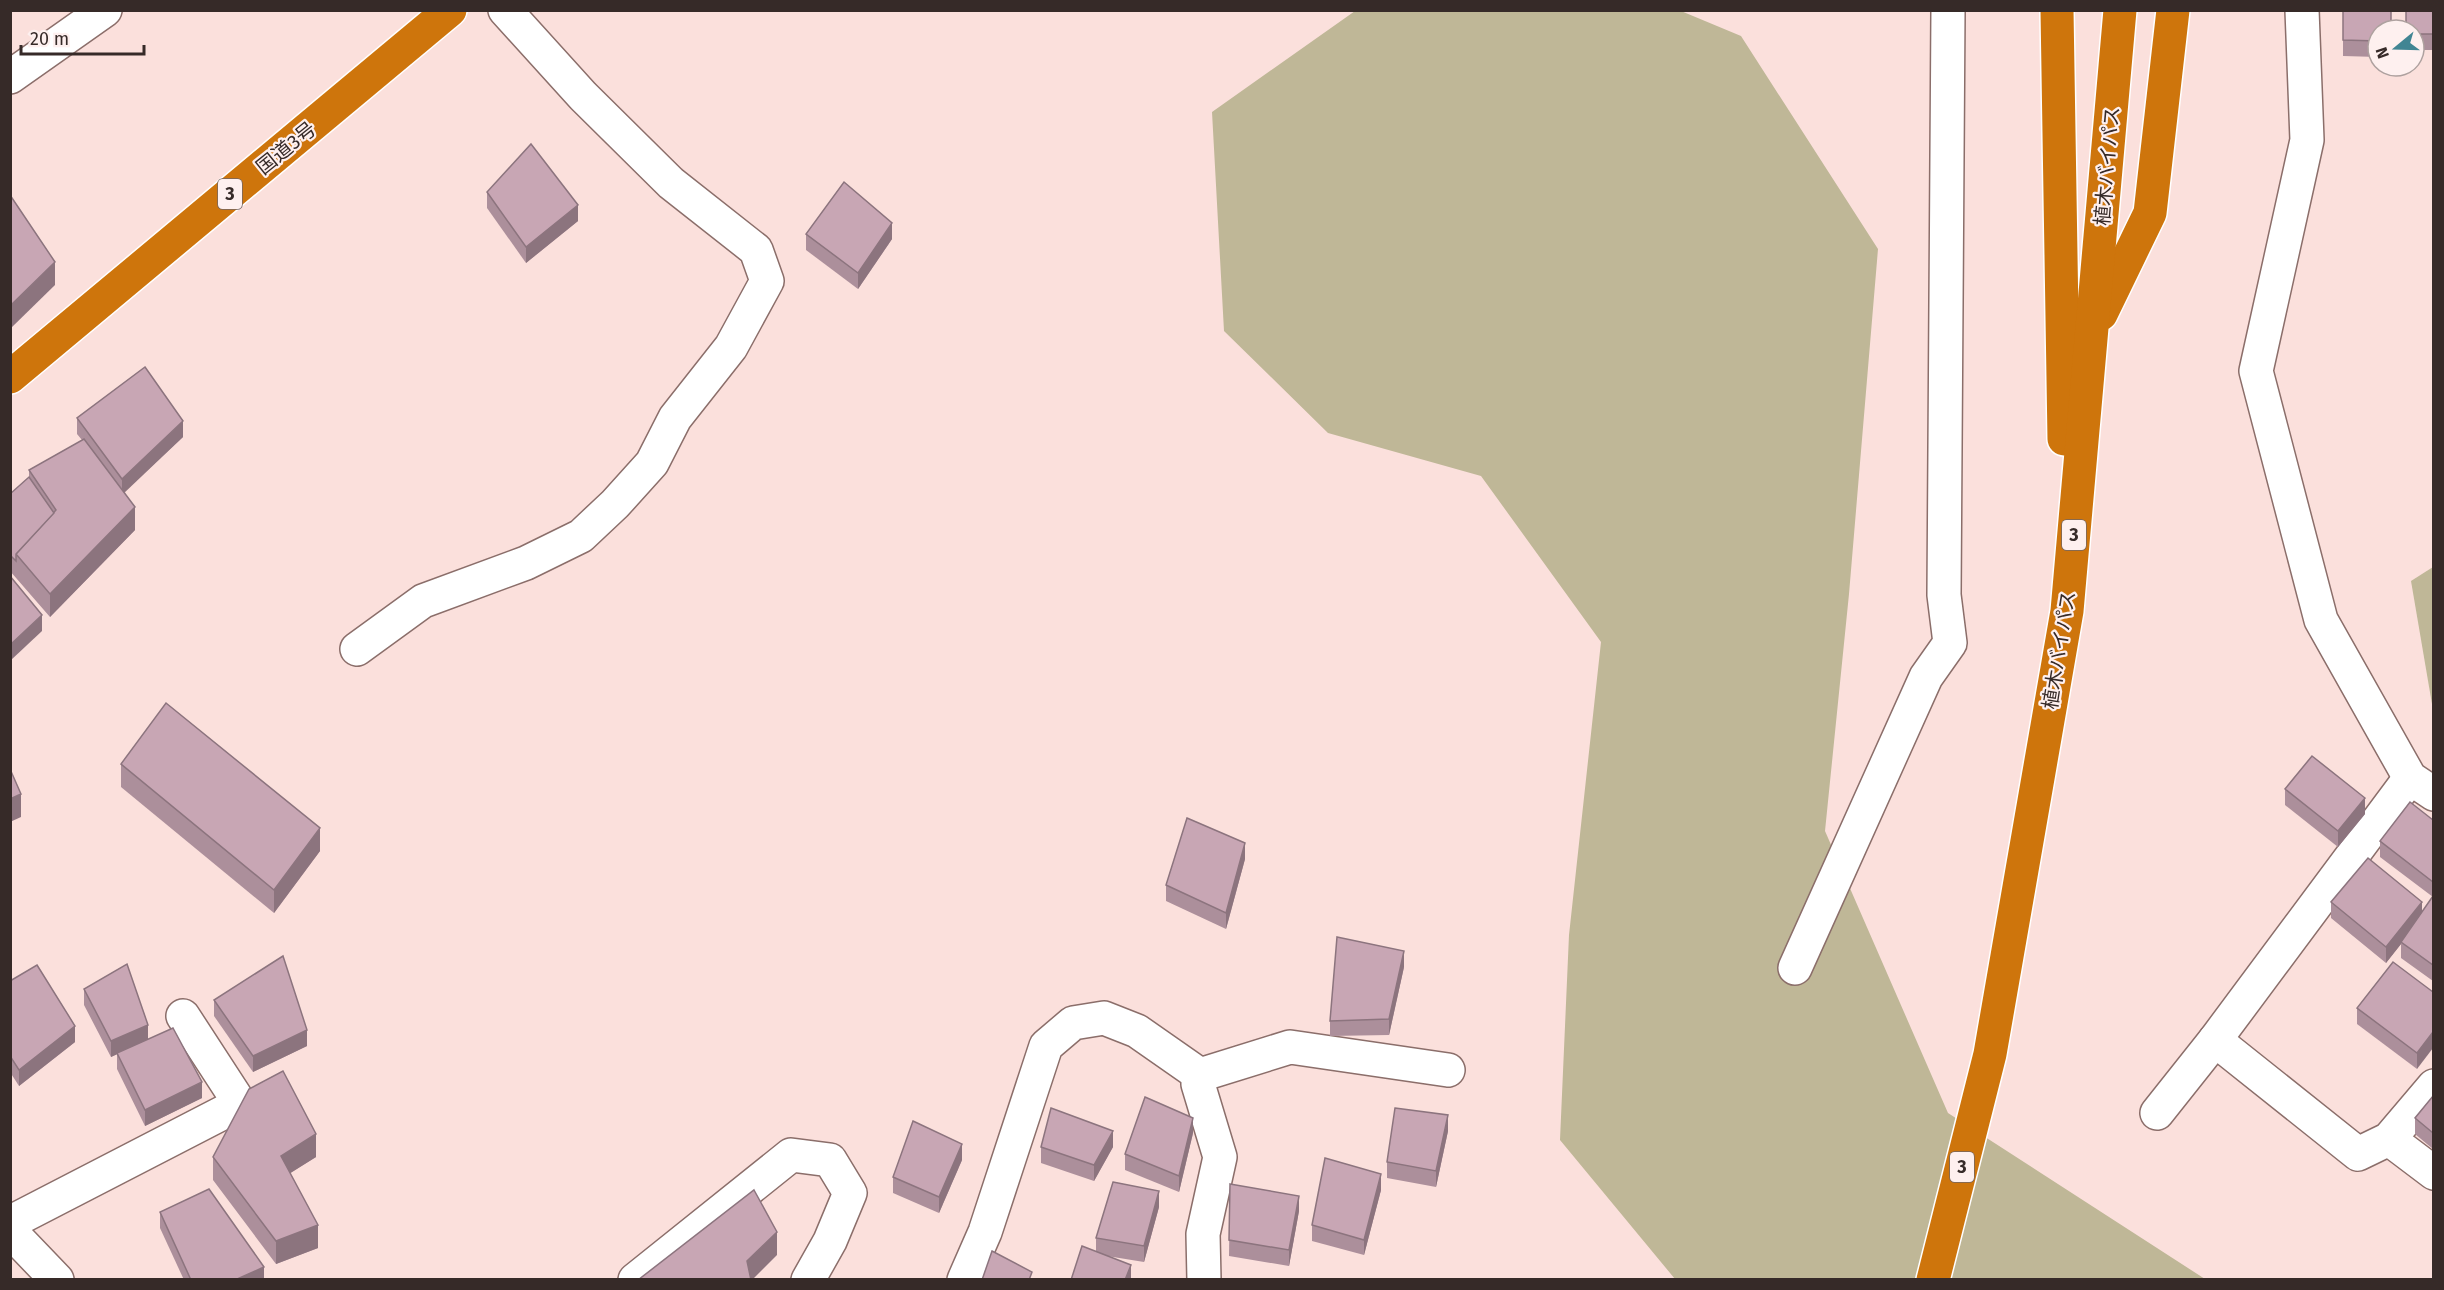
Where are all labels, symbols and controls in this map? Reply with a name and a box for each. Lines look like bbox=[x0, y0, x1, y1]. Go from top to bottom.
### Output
scale bar bbox=[21, 18, 144, 56]
north arrow bbox=[2366, 18, 2426, 78]
text: 20 m bbox=[30, 28, 69, 50]
text: N bbox=[2372, 45, 2393, 61]
street label: 植木バイパス bbox=[2090, 105, 2124, 227]
street label: 国道3号 bbox=[251, 117, 321, 179]
road number: 3 bbox=[218, 179, 242, 209]
road number: 3 bbox=[2062, 520, 2086, 550]
street label: 植木バイパス bbox=[2038, 589, 2080, 711]
road number: 3 bbox=[1950, 1152, 1974, 1182]

